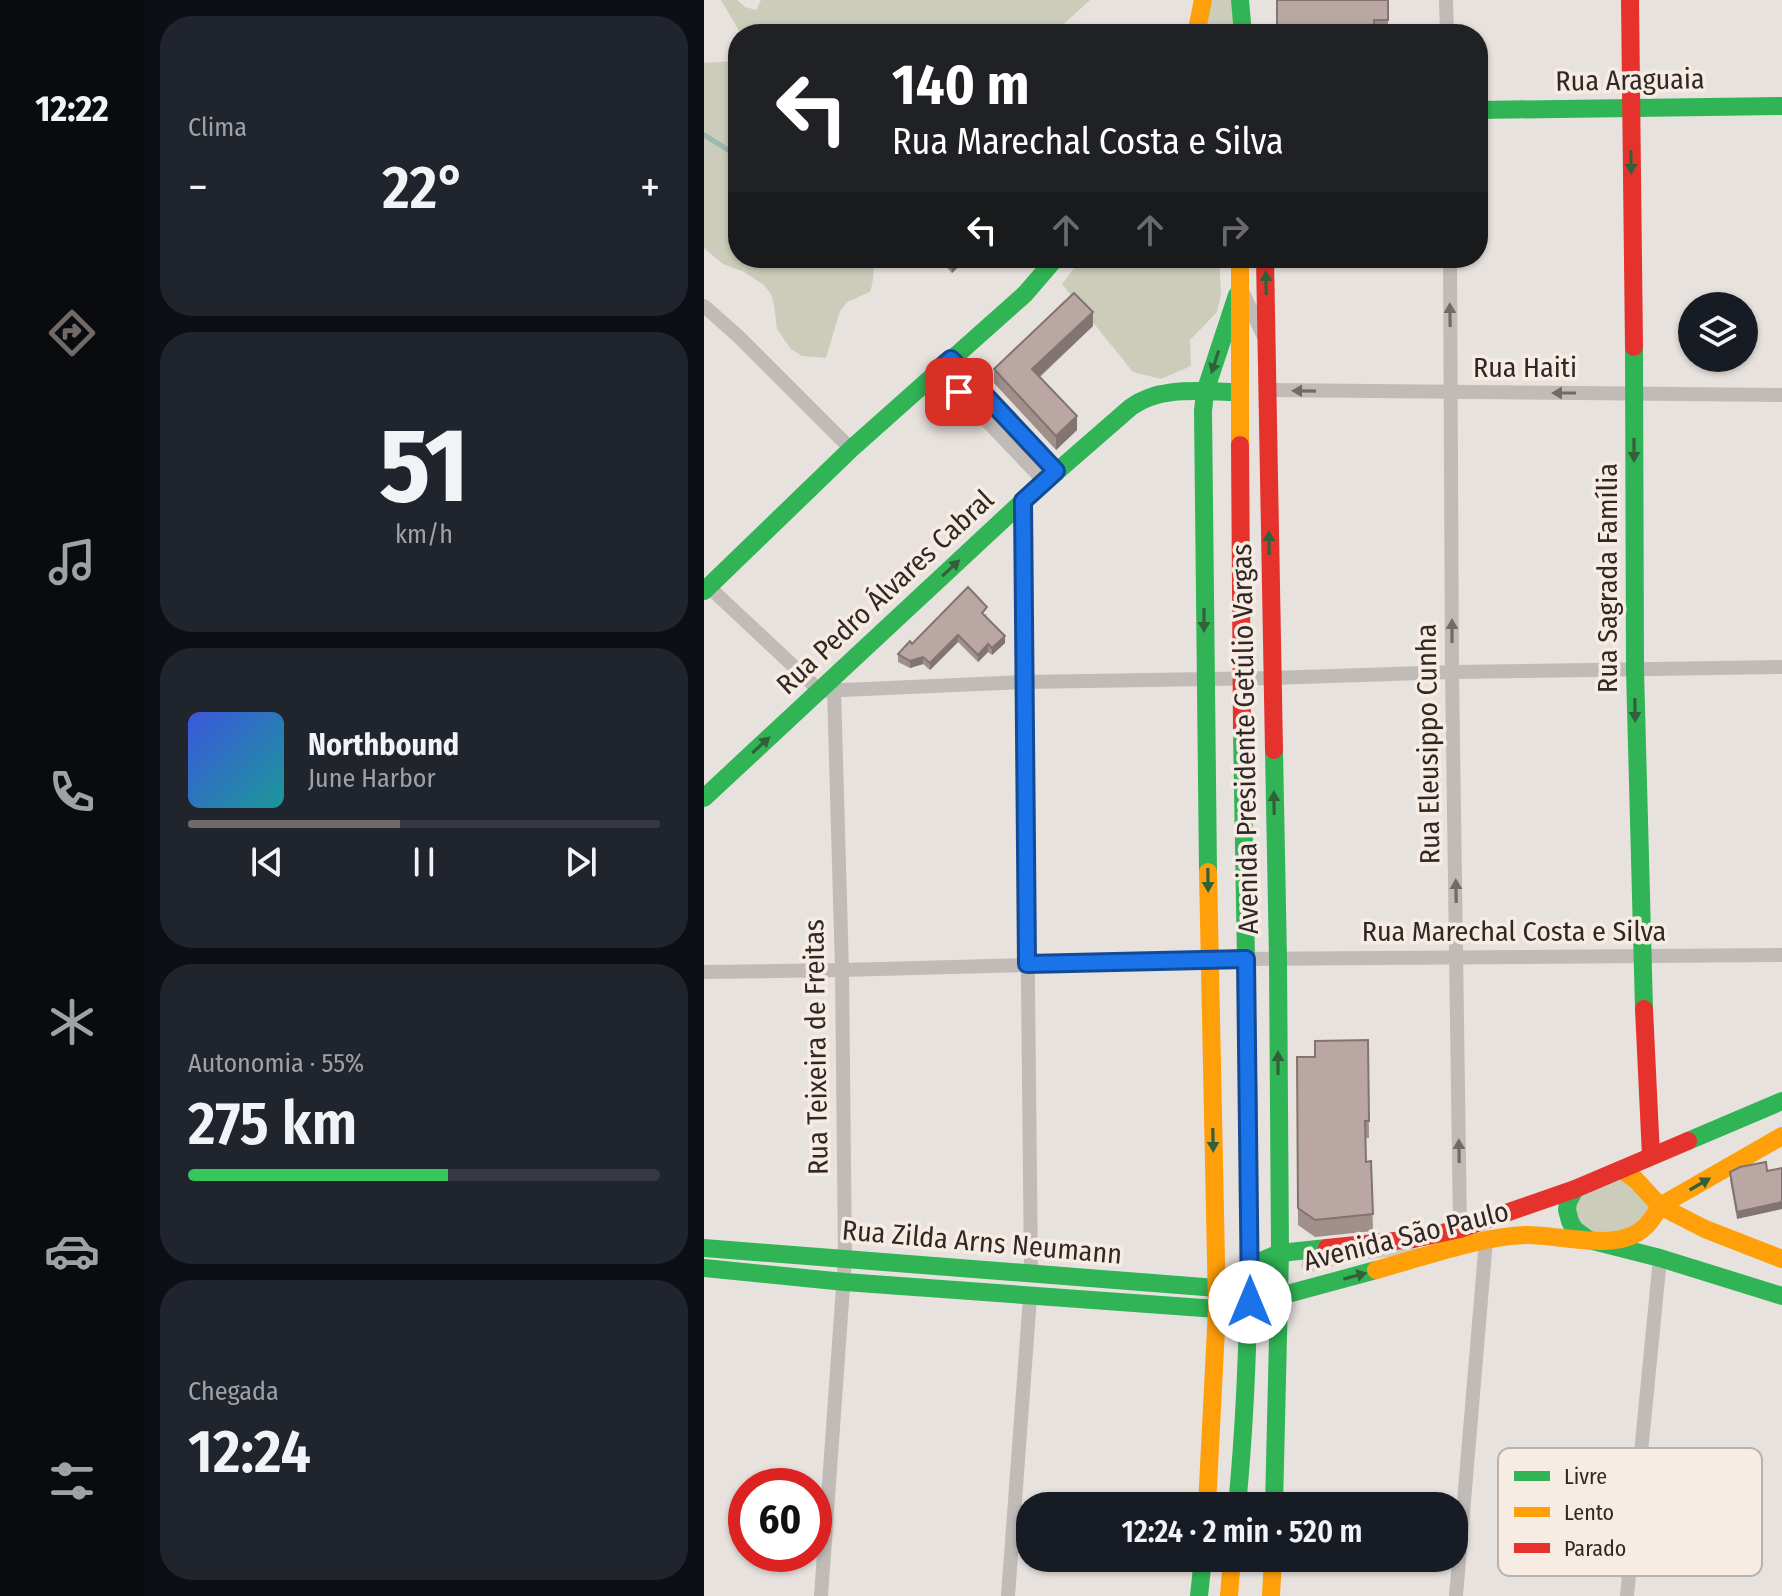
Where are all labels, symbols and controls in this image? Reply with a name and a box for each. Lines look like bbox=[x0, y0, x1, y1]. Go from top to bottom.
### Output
text: 140 m bbox=[892, 52, 1029, 119]
icon: left bbox=[760, 56, 864, 160]
street label: Rua Araguaia bbox=[1555, 62, 1705, 98]
text: 12:22 bbox=[35, 87, 109, 131]
text: Clima bbox=[188, 112, 247, 143]
text: Rua Marechal Costa e Silva bbox=[892, 120, 1284, 164]
one-way arrow bbox=[1625, 150, 1637, 175]
text: 22° bbox=[382, 152, 466, 224]
text: − bbox=[188, 161, 208, 214]
text: + bbox=[640, 161, 660, 214]
icon: left bbox=[960, 208, 1004, 252]
icon: ahead bbox=[1044, 208, 1088, 252]
icon: ahead bbox=[1128, 208, 1172, 252]
icon: right bbox=[1212, 208, 1256, 252]
one-way arrow bbox=[1259, 270, 1272, 295]
map controls bbox=[1678, 292, 1758, 372]
button: layers bbox=[1678, 292, 1758, 372]
one-way arrow bbox=[1444, 302, 1457, 327]
icon: directions bbox=[44, 305, 100, 361]
one-way arrow bbox=[1208, 350, 1221, 374]
street label: Rua Haiti bbox=[1473, 351, 1577, 384]
pin bbox=[925, 358, 993, 426]
icon: arrive bbox=[937, 370, 981, 414]
one-way arrow bbox=[1291, 384, 1316, 397]
one-way arrow bbox=[1551, 387, 1576, 400]
text: 51 bbox=[379, 404, 469, 529]
one-way arrow bbox=[1628, 438, 1640, 463]
street label: Rua Sagrada Família bbox=[1591, 463, 1624, 693]
street label: Rua Pedro Álvares Cabral bbox=[770, 483, 1000, 701]
text: km/h bbox=[395, 519, 453, 550]
one-way arrow bbox=[1263, 530, 1276, 555]
icon: music bbox=[44, 534, 100, 590]
street label: Avenida Presidente Getúlio Vargas bbox=[1225, 544, 1265, 934]
one-way arrow bbox=[942, 559, 961, 577]
one-way arrow bbox=[1198, 608, 1211, 633]
one-way arrow bbox=[1446, 618, 1458, 643]
street label: Rua Eleusippo Cunha bbox=[1409, 623, 1447, 865]
one-way arrow bbox=[1629, 698, 1642, 723]
text: Northbound bbox=[308, 727, 459, 763]
one-way arrow bbox=[752, 737, 771, 755]
text: June Harbor bbox=[308, 763, 436, 794]
icon: phone bbox=[44, 764, 100, 820]
one-way arrow bbox=[1268, 790, 1281, 815]
icon: previous bbox=[245, 840, 289, 884]
icon: pause bbox=[402, 840, 446, 884]
icon: next bbox=[559, 840, 603, 884]
one-way arrow bbox=[1202, 868, 1214, 893]
one-way arrow bbox=[1449, 878, 1462, 903]
street label: Rua Marechal Costa e Silva bbox=[1362, 915, 1666, 948]
street label: Rua Teixeira de Freitas bbox=[797, 919, 835, 1175]
icon: climate bbox=[44, 994, 100, 1050]
text: Autonomia · 55% bbox=[188, 1048, 364, 1079]
one-way arrow bbox=[1272, 1050, 1284, 1075]
text: 275 km bbox=[188, 1088, 357, 1160]
one-way arrow bbox=[1207, 1128, 1220, 1153]
one-way arrow bbox=[1453, 1138, 1466, 1163]
one-way arrow bbox=[1689, 1177, 1711, 1191]
street label: Avenida São Paulo bbox=[1300, 1195, 1512, 1277]
street label: Rua Zilda Arns Neumann bbox=[841, 1213, 1123, 1271]
icon: car bbox=[44, 1223, 100, 1279]
position arrow bbox=[1208, 1260, 1292, 1344]
one-way arrow bbox=[1342, 1269, 1367, 1281]
text: Chegada bbox=[188, 1376, 279, 1407]
text: 12:24 bbox=[188, 1416, 311, 1488]
legend bbox=[1498, 1448, 1762, 1576]
icon: filters bbox=[44, 1453, 100, 1509]
text: Livre bbox=[1564, 1463, 1607, 1490]
speed limit sign: 60 bbox=[728, 1468, 832, 1572]
text: Lento bbox=[1564, 1499, 1614, 1526]
text: 12:24 · 2 min · 520 m bbox=[1122, 1514, 1362, 1550]
text: Parado bbox=[1564, 1535, 1626, 1562]

